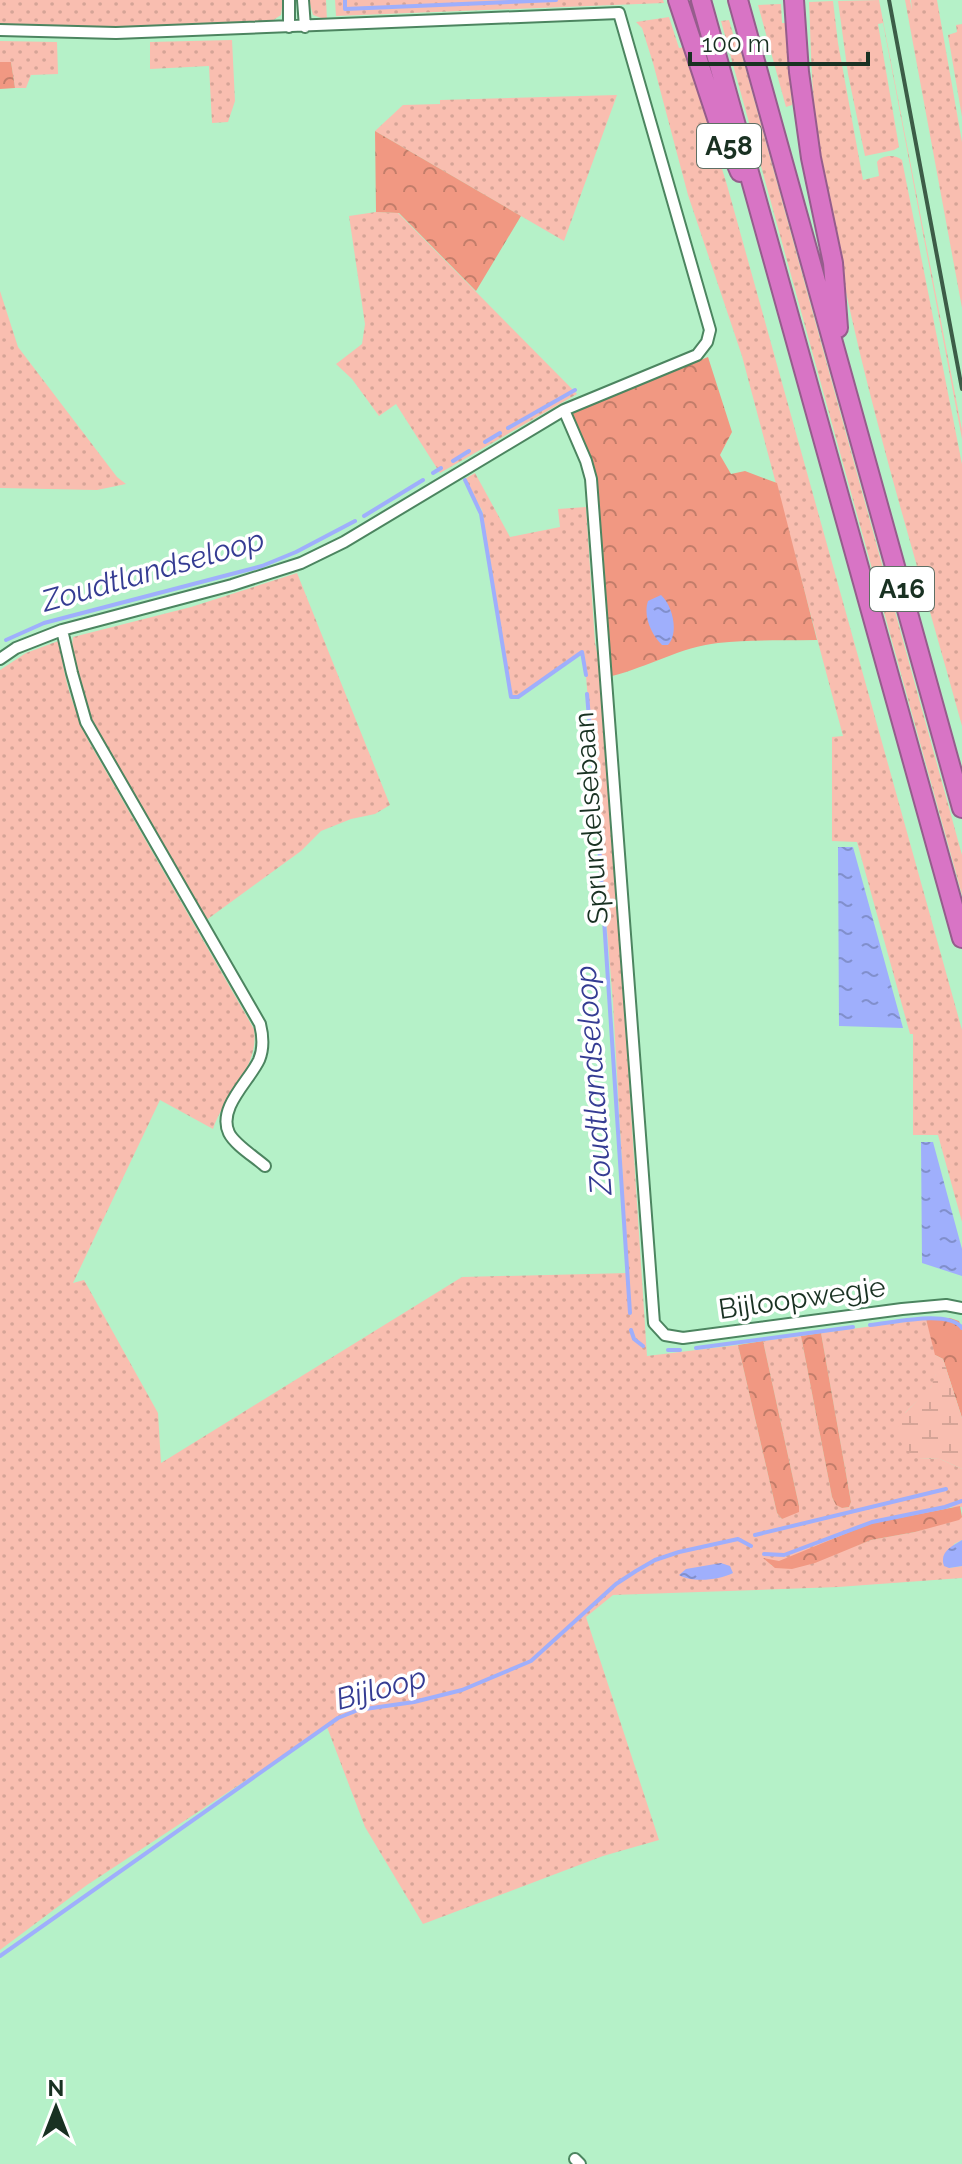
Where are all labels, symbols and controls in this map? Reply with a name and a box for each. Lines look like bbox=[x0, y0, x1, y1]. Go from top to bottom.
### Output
scale bar bbox=[690, 16, 868, 66]
text: 100 m bbox=[702, 29, 770, 58]
road number: A58 bbox=[697, 124, 761, 168]
water label: Zoudtlandseloop bbox=[36, 522, 268, 619]
road number: A16 bbox=[870, 567, 934, 611]
street label: Sprundelsebaan bbox=[567, 711, 615, 925]
water label: Zoudtlandseloop bbox=[568, 964, 619, 1198]
street label: Bijloopwegje bbox=[716, 1270, 888, 1326]
water label: Bijloop bbox=[332, 1659, 430, 1717]
north arrow bbox=[16, 2068, 96, 2148]
text: N bbox=[48, 2075, 64, 2101]

